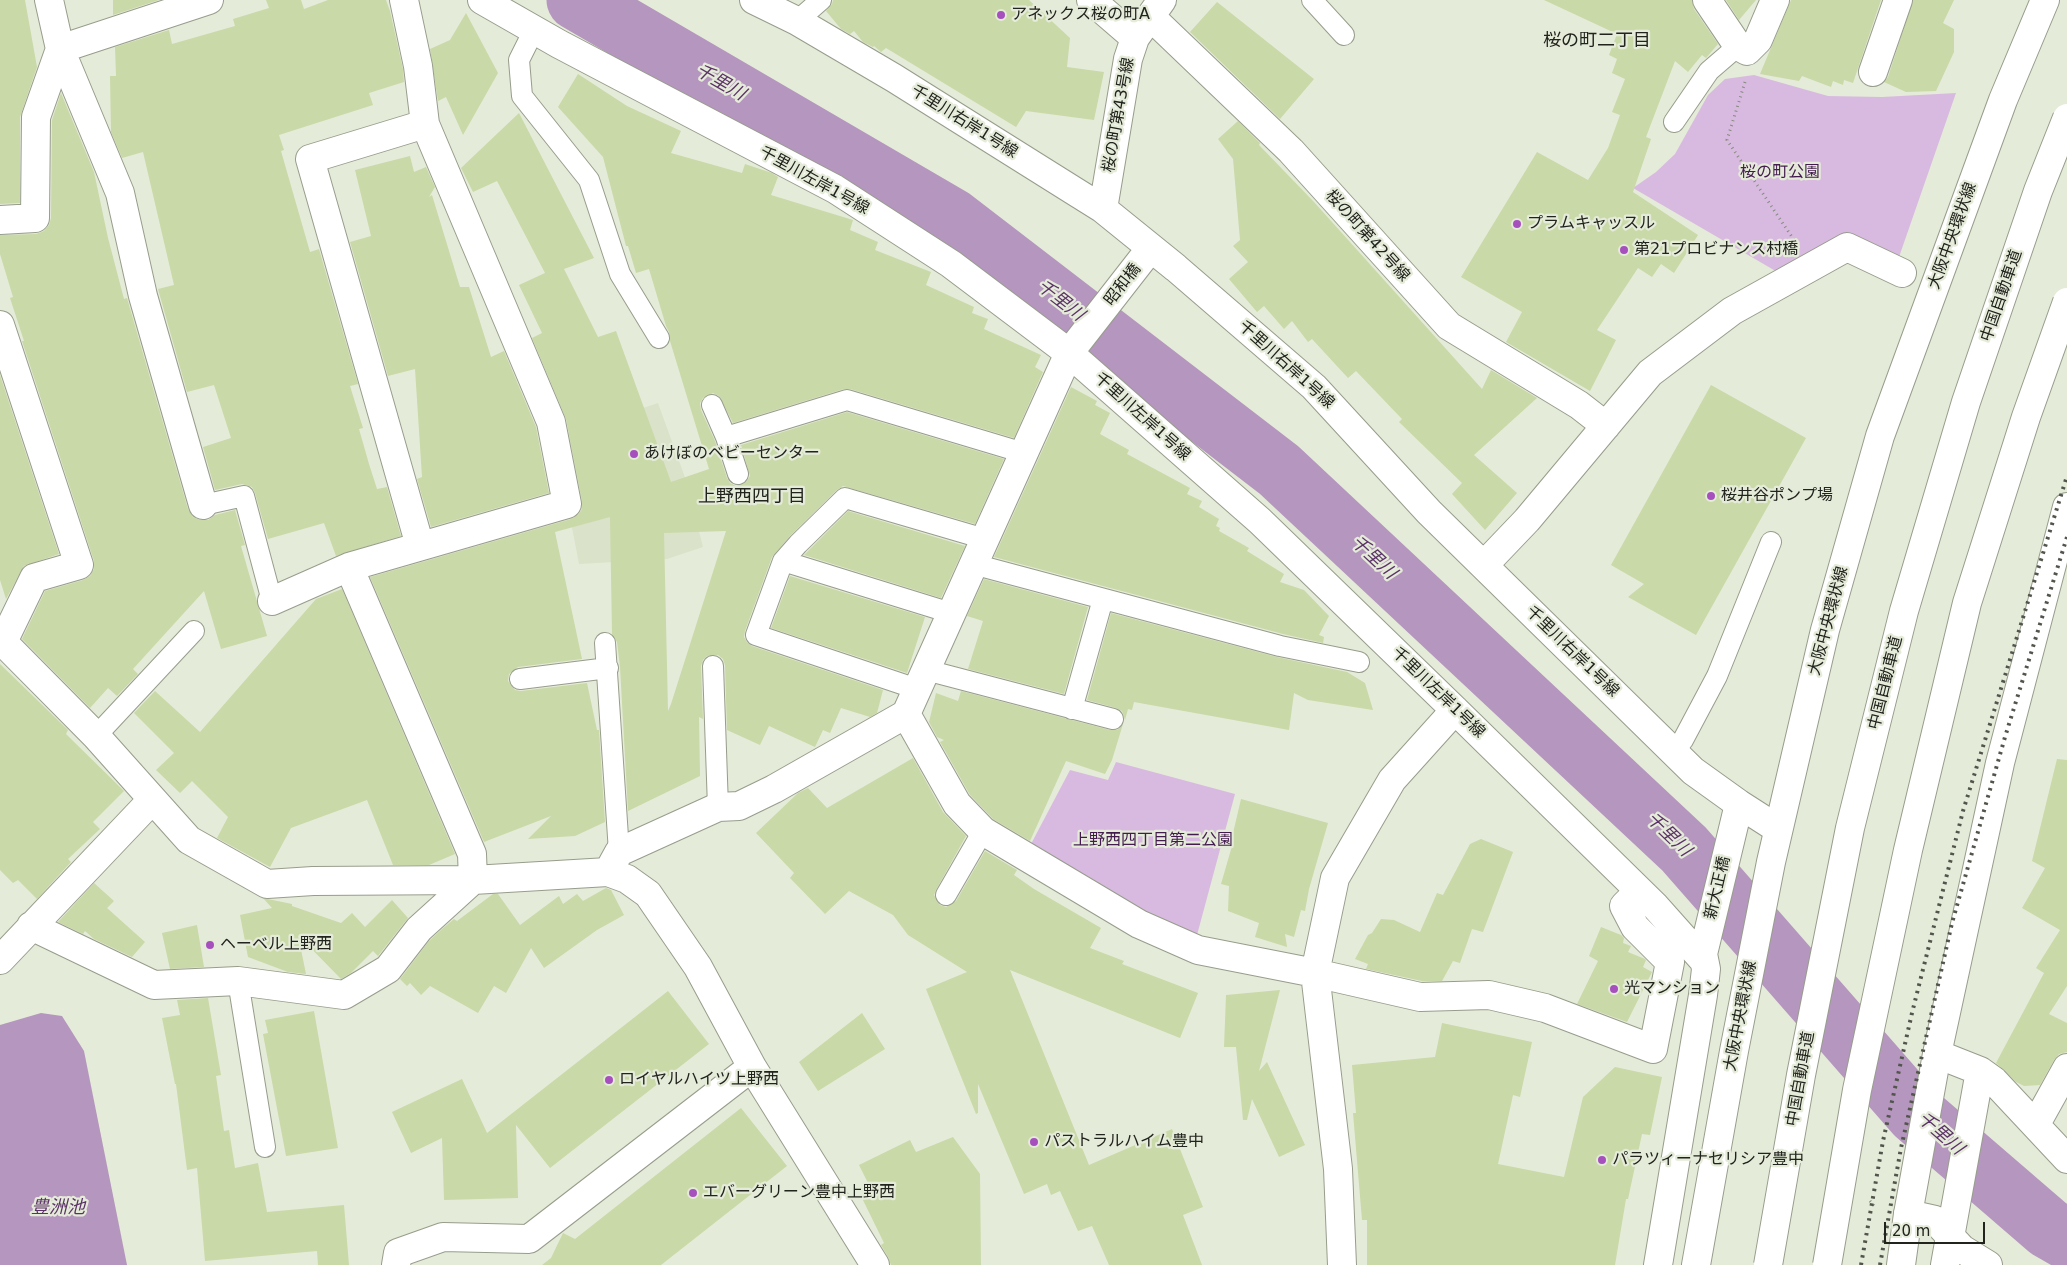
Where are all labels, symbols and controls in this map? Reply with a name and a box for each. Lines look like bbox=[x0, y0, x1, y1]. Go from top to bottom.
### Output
place label: アネックス桜の町A bbox=[1011, 5, 1150, 25]
marker: アネックス桜の町A bbox=[995, 9, 1007, 21]
district label: 桜の町二丁目 bbox=[1543, 30, 1651, 52]
street label: 桜の町第43号線 bbox=[1099, 56, 1139, 174]
water label: 千里川 bbox=[691, 60, 749, 106]
street label: 千里川右岸1号線 bbox=[907, 81, 1021, 163]
street label: 千里川左岸1号線 bbox=[756, 143, 872, 219]
park label: 桜の町公園 bbox=[1740, 163, 1820, 183]
street label: 大阪中央環状線 bbox=[1925, 180, 1981, 292]
street label: 桜の町第42号線 bbox=[1321, 186, 1413, 286]
place label: プラムキャッスル bbox=[1527, 214, 1655, 234]
marker: プラムキャッスル bbox=[1511, 218, 1523, 230]
place label: 第21プロビナンス村橋 bbox=[1634, 240, 1798, 260]
marker: 第21プロビナンス村橋 bbox=[1618, 244, 1630, 256]
street label: 中国自動車道 bbox=[1977, 247, 2027, 345]
street label: 昭和橋 bbox=[1101, 260, 1145, 310]
water label: 千里川 bbox=[1032, 276, 1088, 326]
street label: 千里川右岸1号線 bbox=[1234, 317, 1338, 413]
street label: 千里川左岸1号線 bbox=[1090, 369, 1194, 465]
place label: あけぼのベビーセンター bbox=[644, 444, 820, 464]
marker: あけぼのベビーセンター bbox=[628, 448, 640, 460]
district label: 上野西四丁目 bbox=[698, 486, 806, 508]
place label: 桜井谷ポンプ場 bbox=[1721, 486, 1833, 506]
marker: 桜井谷ポンプ場 bbox=[1705, 490, 1717, 502]
water label: 千里川 bbox=[1346, 532, 1400, 584]
street label: 大阪中央環状線 bbox=[1805, 564, 1853, 678]
street label: 千里川右岸1号線 bbox=[1521, 603, 1623, 701]
street label: 中国自動車道 bbox=[1865, 634, 1907, 732]
street label: 千里川左岸1号線 bbox=[1387, 644, 1489, 742]
water label: 千里川 bbox=[1641, 808, 1695, 862]
park label: 上野西四丁目第二公園 bbox=[1073, 831, 1233, 851]
street label: 新大正橋 bbox=[1701, 855, 1735, 921]
place label: ヘーベル上野西 bbox=[220, 935, 332, 955]
marker: ヘーベル上野西 bbox=[204, 939, 216, 951]
street label: 大阪中央環状線 bbox=[1721, 959, 1761, 1073]
place label: 光マンション bbox=[1624, 979, 1720, 999]
marker: 光マンション bbox=[1608, 983, 1620, 995]
street label: 中国自動車道 bbox=[1783, 1030, 1819, 1128]
place label: ロイヤルハイツ上野西 bbox=[619, 1070, 779, 1090]
marker: ロイヤルハイツ上野西 bbox=[603, 1074, 615, 1086]
water label: 千里川 bbox=[1913, 1108, 1967, 1160]
place label: パストラルハイム豊中 bbox=[1044, 1132, 1204, 1152]
marker: パストラルハイム豊中 bbox=[1028, 1136, 1040, 1148]
place label: パラツィーナセリシア豊中 bbox=[1612, 1150, 1804, 1170]
marker: パラツィーナセリシア豊中 bbox=[1596, 1154, 1608, 1166]
place label: エバーグリーン豊中上野西 bbox=[703, 1183, 895, 1203]
marker: エバーグリーン豊中上野西 bbox=[687, 1187, 699, 1199]
water label: 豊洲池 bbox=[31, 1197, 85, 1219]
scale bar bbox=[1887, 1212, 1988, 1244]
text: 20 m bbox=[1892, 1222, 1930, 1240]

